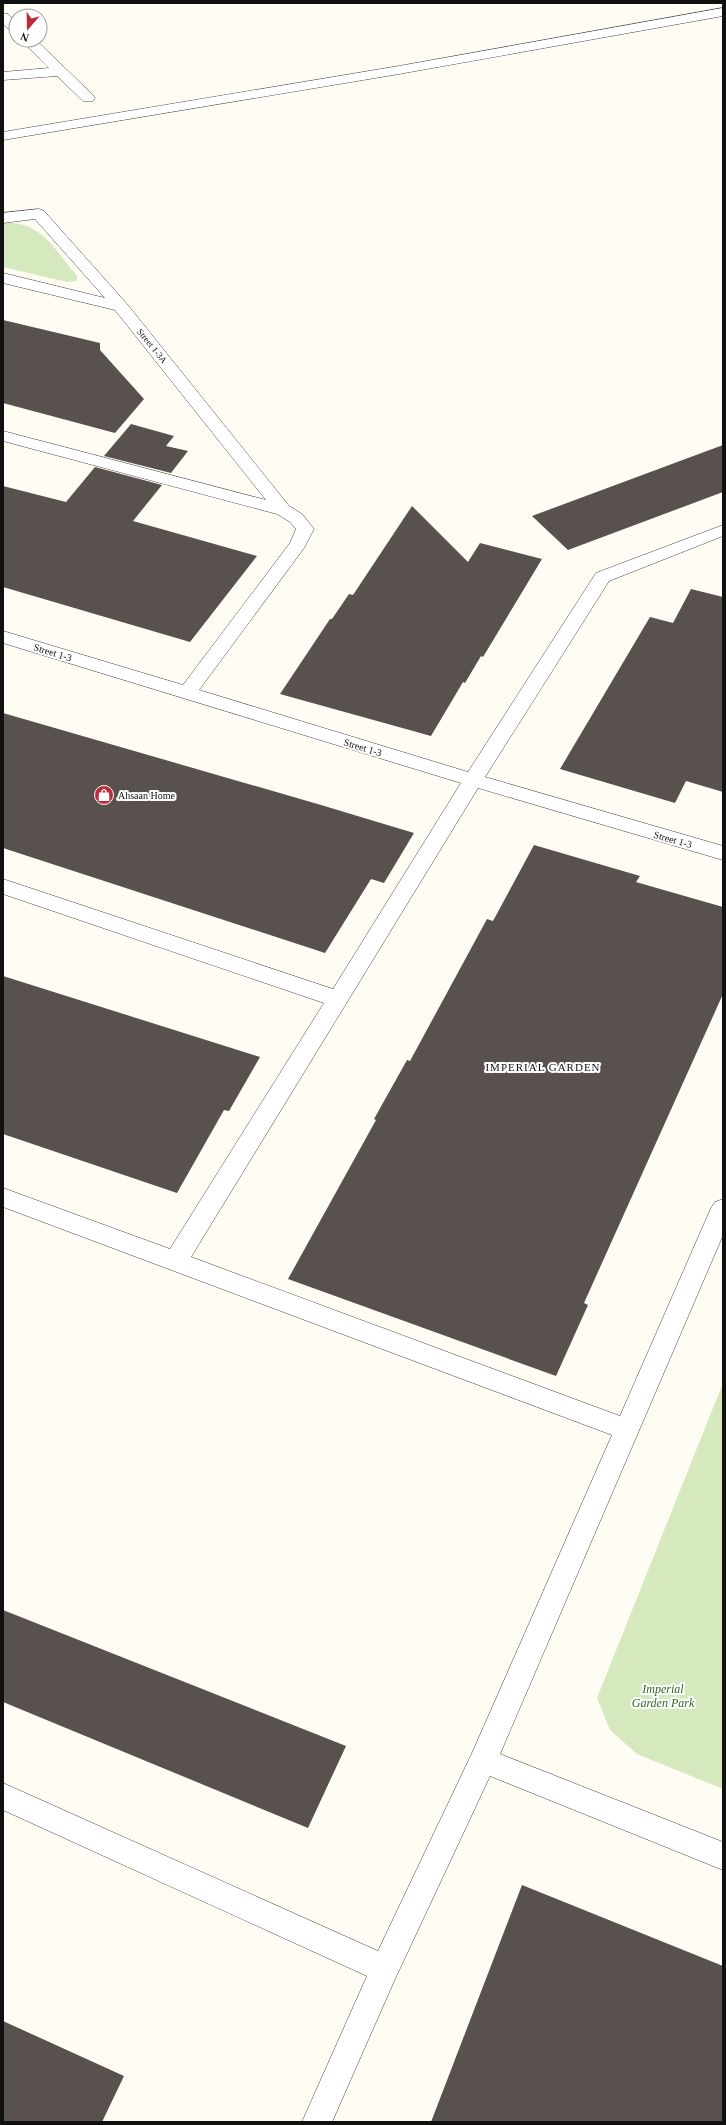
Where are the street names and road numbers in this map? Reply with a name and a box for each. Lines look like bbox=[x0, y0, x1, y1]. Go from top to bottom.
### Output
street label: Street 1-3A bbox=[135, 327, 169, 366]
street label: Street 1-3 bbox=[33, 641, 73, 663]
street label: Street 1-3 bbox=[343, 736, 383, 758]
street label: Street 1-3 bbox=[653, 829, 693, 850]

